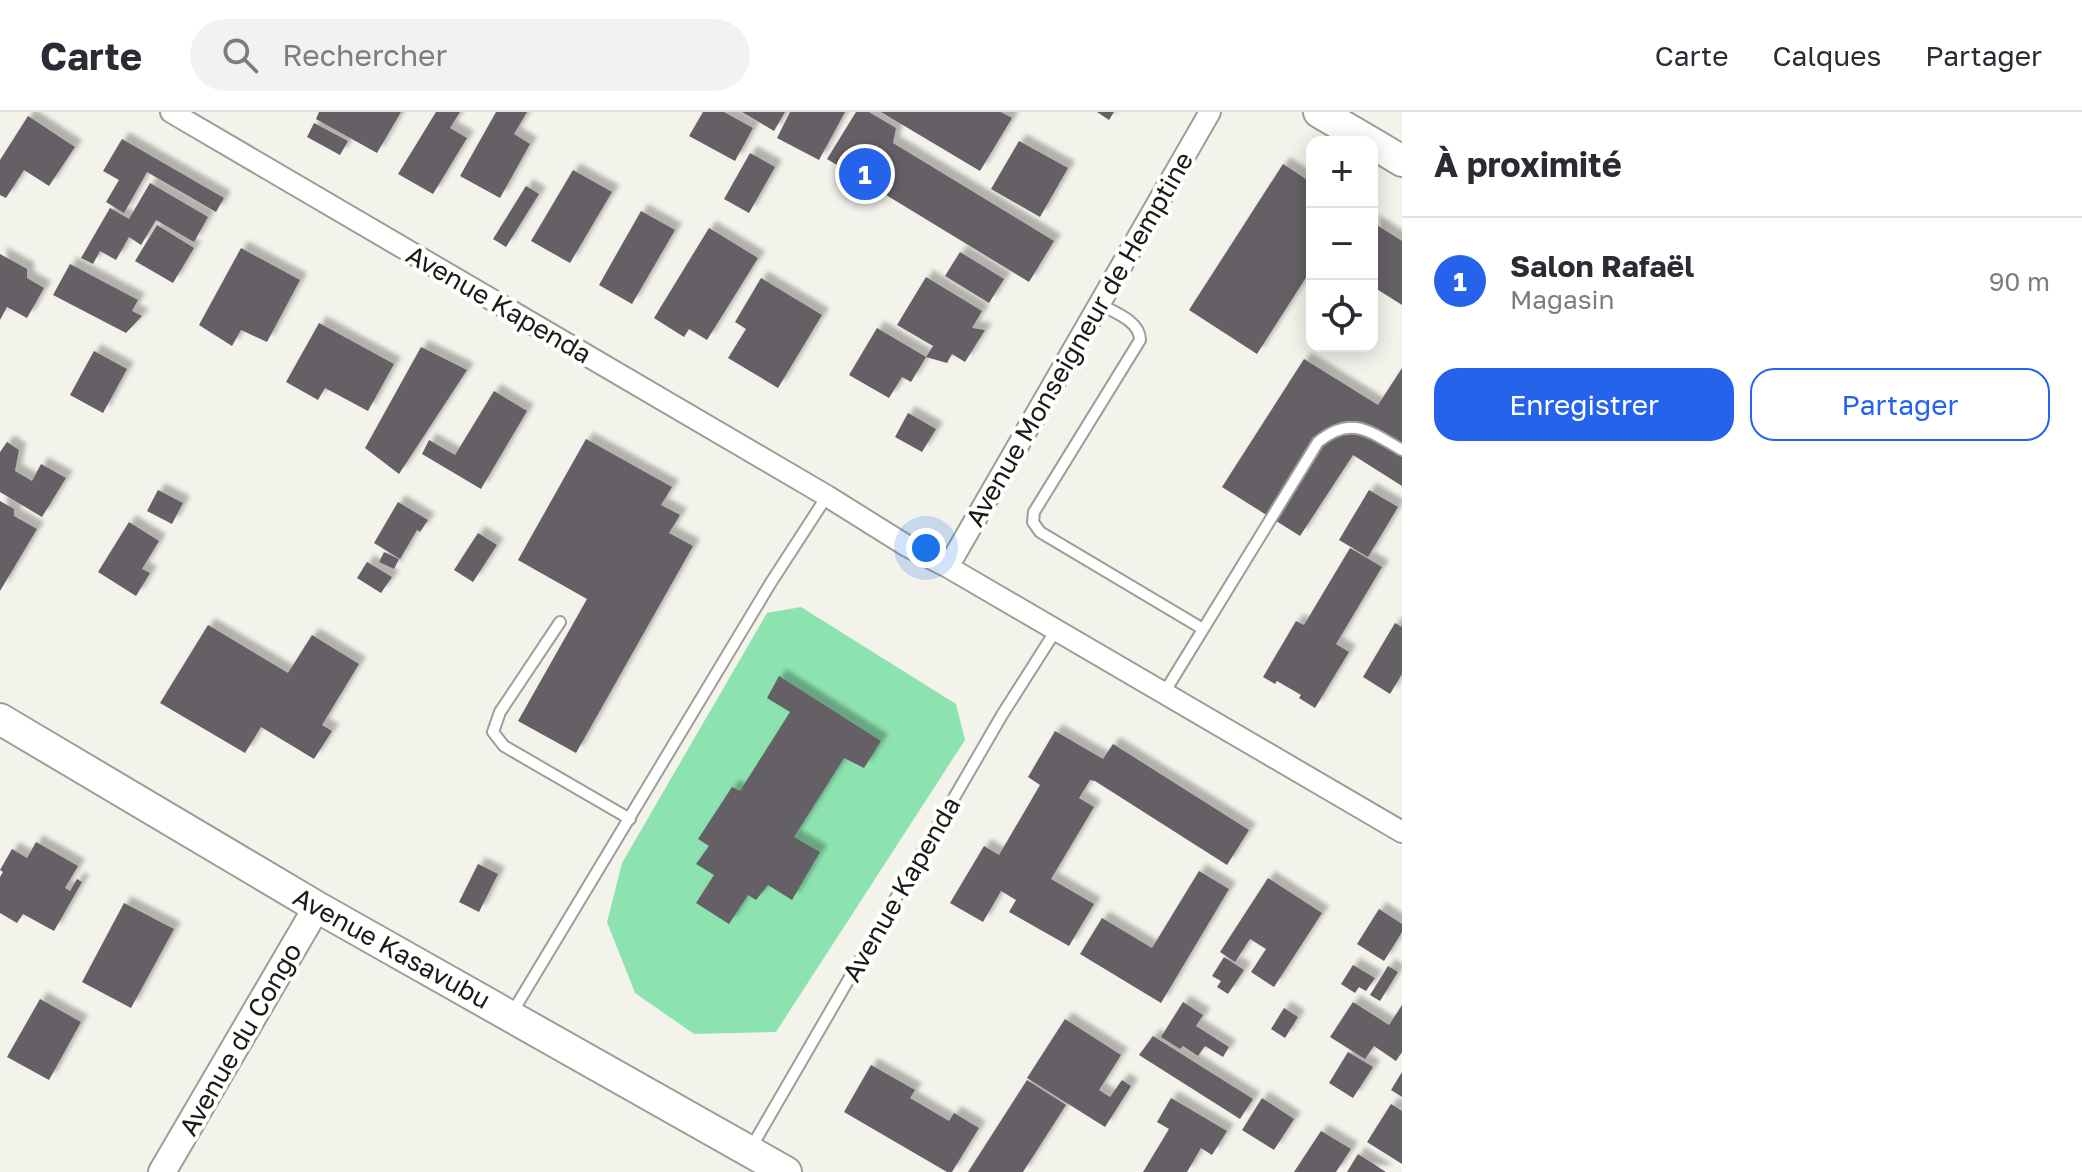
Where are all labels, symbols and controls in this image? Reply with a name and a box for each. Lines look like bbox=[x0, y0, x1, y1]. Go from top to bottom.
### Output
search box bbox=[190, 19, 750, 91]
text: Carte bbox=[40, 33, 142, 78]
icon: search bbox=[218, 33, 262, 77]
text: Rechercher bbox=[282, 37, 447, 73]
text: Carte bbox=[1655, 39, 1728, 72]
text: Calques bbox=[1772, 39, 1881, 72]
text: Partager bbox=[1925, 39, 2042, 72]
map controls bbox=[1306, 136, 1378, 352]
button: + bbox=[1306, 136, 1378, 208]
pin: 1 bbox=[839, 144, 891, 204]
text: À proximité bbox=[1434, 144, 1622, 184]
street label: Avenue Monseigneur de Hemptine bbox=[959, 146, 1199, 532]
button: − bbox=[1306, 208, 1378, 280]
street label: Avenue Kapenda bbox=[401, 238, 597, 370]
text: Salon Rafaël bbox=[1510, 248, 1694, 284]
text: 1 bbox=[1453, 266, 1467, 297]
text: 90 m bbox=[1989, 266, 2050, 297]
button: locate bbox=[1306, 280, 1378, 352]
text: Magasin bbox=[1510, 284, 1614, 315]
button: Enregistrer bbox=[1434, 368, 1734, 441]
button: Partager bbox=[1750, 368, 2050, 441]
your location bbox=[906, 528, 946, 568]
street label: Avenue Kapenda bbox=[835, 791, 967, 987]
street label: Avenue Kasavubu bbox=[288, 881, 496, 1015]
street label: Avenue du Congo bbox=[172, 937, 308, 1141]

